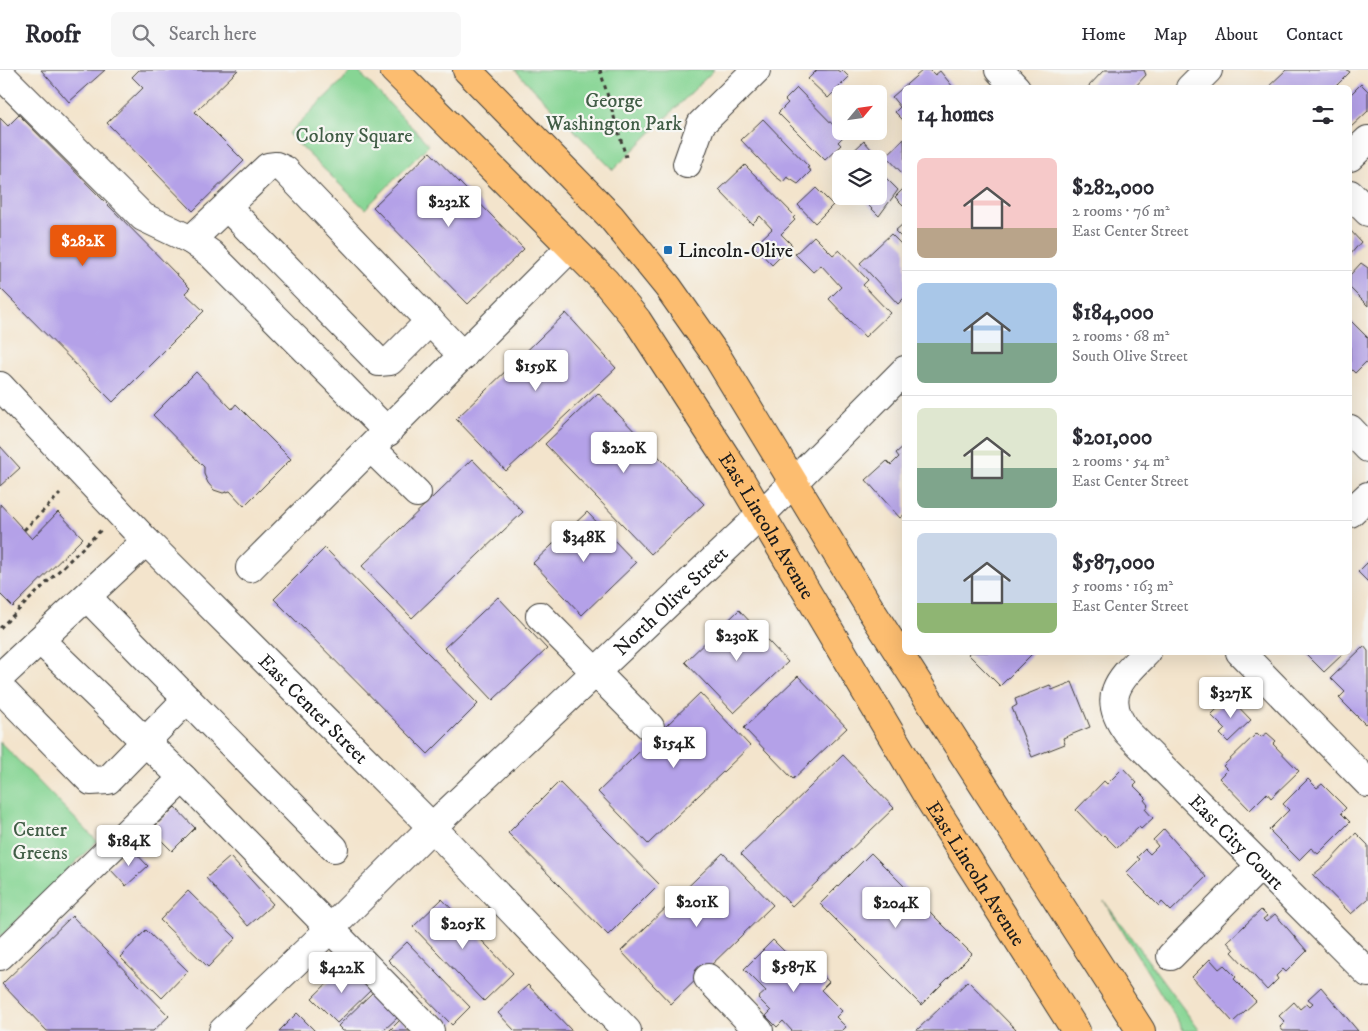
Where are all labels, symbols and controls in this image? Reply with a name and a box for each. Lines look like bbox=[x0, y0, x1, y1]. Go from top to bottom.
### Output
search box bbox=[111, 12, 461, 57]
text: Roofr bbox=[25, 20, 81, 50]
icon: search bbox=[129, 21, 157, 49]
text: Search here bbox=[169, 23, 257, 46]
text: Home bbox=[1081, 24, 1126, 46]
text: Map bbox=[1154, 24, 1187, 46]
text: About bbox=[1215, 24, 1258, 46]
text: Contact bbox=[1286, 24, 1343, 46]
north arrow bbox=[832, 85, 888, 140]
map controls bbox=[832, 85, 887, 205]
park label: George Washington Park bbox=[545, 89, 682, 137]
icon: filters bbox=[1309, 101, 1337, 129]
text: 14 homes bbox=[917, 102, 994, 128]
park label: Colony Square bbox=[296, 124, 412, 149]
button: layers bbox=[832, 150, 887, 205]
text: $282,000 bbox=[1072, 175, 1154, 201]
icon: home bbox=[957, 178, 1017, 238]
pin: $232K bbox=[414, 186, 484, 228]
text: $232K bbox=[428, 192, 470, 212]
text: 2 rooms · 76 m² bbox=[1072, 201, 1170, 221]
text: East Center Street bbox=[1072, 221, 1189, 241]
pin: $282K bbox=[48, 224, 118, 267]
text: $282K bbox=[61, 231, 105, 251]
place label: Lincoln-Olive bbox=[678, 239, 793, 264]
marker: Lincoln-Olive bbox=[662, 244, 674, 256]
text: $184,000 bbox=[1072, 300, 1154, 326]
icon: home bbox=[957, 303, 1017, 363]
text: 2 rooms · 68 m² bbox=[1072, 326, 1169, 346]
text: South Olive Street bbox=[1072, 346, 1188, 366]
pin: $159K bbox=[501, 350, 571, 392]
text: $159K bbox=[515, 356, 557, 376]
text: $201,000 bbox=[1072, 425, 1152, 451]
icon: home bbox=[957, 428, 1017, 488]
pin: $220K bbox=[589, 432, 659, 474]
text: $220K bbox=[602, 438, 646, 458]
street label: East Lincoln Avenue bbox=[712, 448, 819, 604]
text: 2 rooms · 54 m² bbox=[1072, 451, 1169, 471]
text: East Center Street bbox=[1072, 471, 1189, 491]
pin: $348K bbox=[549, 520, 619, 563]
text: $348K bbox=[562, 527, 606, 547]
street label: North Olive Street bbox=[609, 542, 734, 662]
text: $587,000 bbox=[1072, 550, 1155, 576]
icon: home bbox=[957, 553, 1017, 613]
text: 5 rooms · 163 m² bbox=[1072, 576, 1173, 596]
text: East Center Street bbox=[1072, 596, 1189, 616]
pin: $230K bbox=[702, 620, 772, 662]
text: $230K bbox=[716, 626, 758, 646]
street label: East Center Street bbox=[252, 649, 373, 770]
pin: $327K bbox=[1196, 676, 1266, 719]
text: $327K bbox=[1210, 683, 1252, 703]
pin: $154K bbox=[639, 726, 709, 769]
text: $154K bbox=[653, 733, 695, 753]
street label: East City Court bbox=[1183, 790, 1289, 896]
street label: East Lincoln Avenue bbox=[920, 797, 1030, 951]
park label: Center Greens bbox=[12, 818, 68, 866]
pin: $184K bbox=[94, 824, 164, 867]
text: $184K bbox=[107, 831, 151, 851]
pin: $201K bbox=[662, 886, 732, 928]
pin: $204K bbox=[861, 886, 931, 929]
text: $201K bbox=[676, 892, 718, 912]
text: $204K bbox=[873, 893, 919, 913]
pin: $205K bbox=[428, 908, 498, 950]
text: $205K bbox=[441, 914, 485, 934]
pin: $587K bbox=[759, 950, 829, 993]
pin: $422K bbox=[307, 952, 377, 994]
text: $587K bbox=[772, 957, 816, 977]
text: $422K bbox=[320, 958, 364, 978]

